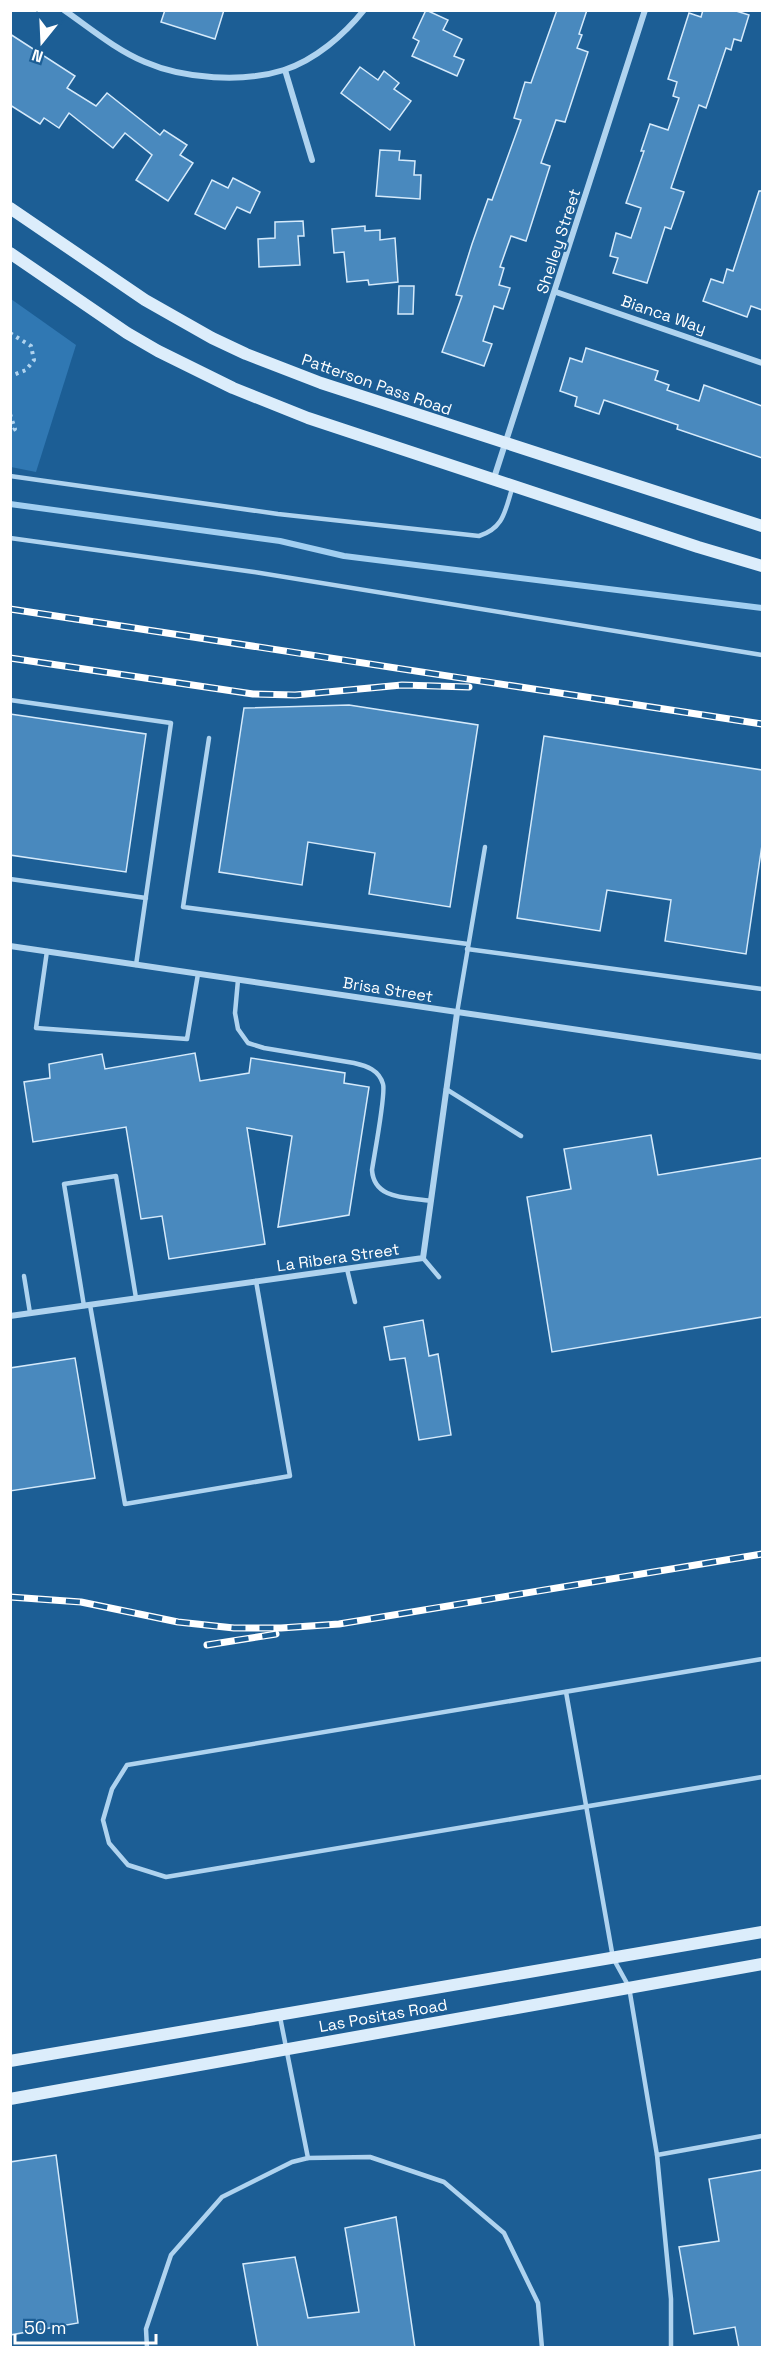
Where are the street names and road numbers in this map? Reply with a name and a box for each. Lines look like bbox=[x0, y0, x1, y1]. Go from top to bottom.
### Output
street label: Shelley Street bbox=[532, 186, 585, 296]
street label: Bianca Way bbox=[618, 290, 709, 339]
street label: Patterson Pass Road bbox=[299, 349, 455, 420]
street label: Brisa Street bbox=[341, 972, 435, 1007]
street label: La Ribera Street bbox=[275, 1238, 401, 1277]
street label: Las Positas Road bbox=[317, 1994, 449, 2037]

